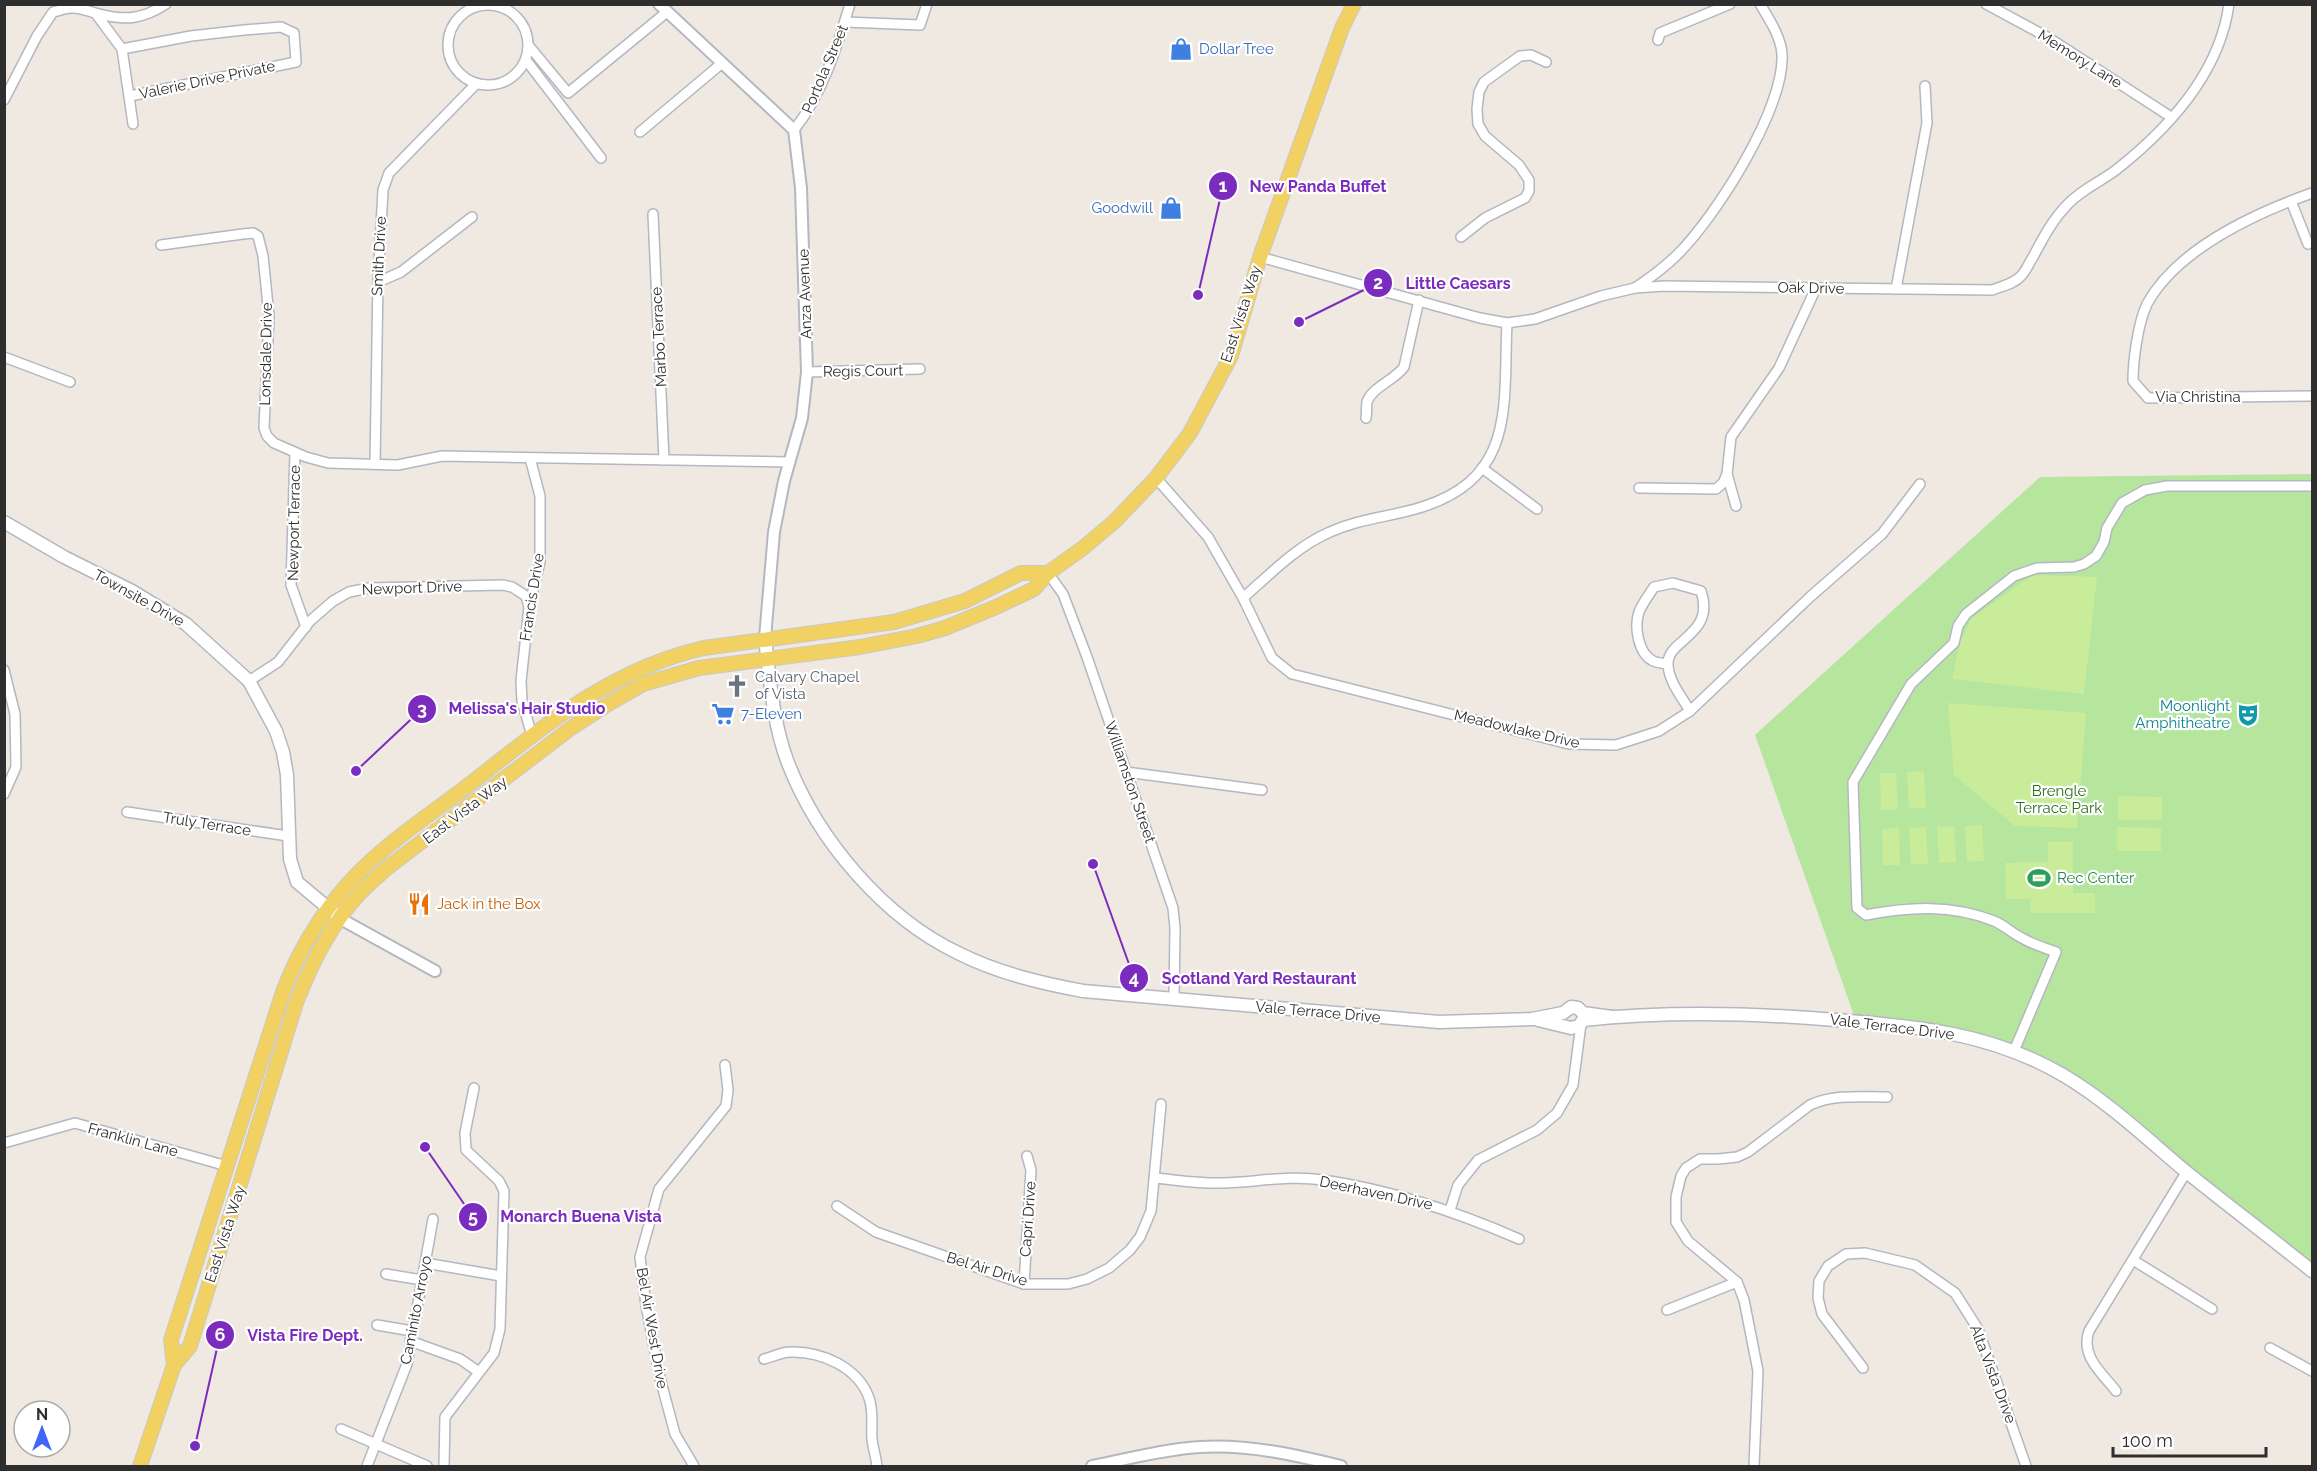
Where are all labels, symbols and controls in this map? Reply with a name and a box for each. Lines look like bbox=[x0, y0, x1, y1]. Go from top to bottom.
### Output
street label: Portola Street bbox=[798, 22, 852, 116]
street label: Memory Lane bbox=[2035, 26, 2126, 92]
shop icon: Dollar Tree bbox=[1168, 36, 1194, 62]
place label: Dollar Tree bbox=[1199, 40, 1274, 58]
street label: Valerie Drive Private bbox=[137, 57, 277, 103]
callout: New Panda Buffet bbox=[1208, 169, 1399, 203]
text: 1 bbox=[1219, 175, 1228, 196]
text: New Panda Buffet bbox=[1250, 177, 1386, 196]
shop icon: Goodwill bbox=[1158, 195, 1184, 221]
place label: Goodwill bbox=[1091, 199, 1154, 217]
street label: Smith Drive bbox=[368, 216, 390, 296]
street label: Anza Avenue bbox=[794, 248, 816, 340]
street label: East Vista Way bbox=[1217, 263, 1265, 365]
callout: Little Caesars bbox=[1363, 266, 1522, 300]
text: 2 bbox=[1373, 272, 1383, 293]
text: Little Caesars bbox=[1405, 274, 1511, 293]
street label: Oak Drive bbox=[1777, 278, 1845, 298]
street label: Marbo Terrace bbox=[647, 286, 671, 387]
street label: Lonsdale Drive bbox=[256, 302, 276, 406]
street label: Regis Court bbox=[823, 361, 903, 381]
street label: Via Christina bbox=[2155, 388, 2241, 406]
street label: Newport Terrace bbox=[284, 465, 304, 581]
street label: Francis Drive bbox=[516, 552, 548, 642]
street label: Townsite Drive bbox=[91, 566, 188, 630]
street label: Newport Drive bbox=[362, 577, 463, 599]
place label: Calvary Chapel of Vista bbox=[755, 668, 860, 703]
church icon: Calvary Chapel of Vista bbox=[724, 673, 750, 699]
callout: Melissa's Hair Studio bbox=[407, 692, 618, 726]
place label: Moonlight Amphitheatre bbox=[2135, 697, 2230, 732]
text: 3 bbox=[417, 698, 427, 719]
text: Melissa's Hair Studio bbox=[449, 699, 606, 718]
supermarket icon: 7-Eleven bbox=[710, 701, 736, 727]
theatre icon: Moonlight Amphitheatre bbox=[2235, 702, 2261, 728]
place label: 7-Eleven bbox=[741, 705, 802, 723]
street label: Meadowlake Drive bbox=[1452, 706, 1582, 752]
street label: Williamston Street bbox=[1101, 719, 1159, 845]
street label: East Vista Way bbox=[419, 772, 511, 848]
park label: Brengle Terrace Park bbox=[2016, 782, 2102, 817]
street label: Truly Terrace bbox=[162, 808, 252, 840]
sports icon: Rec Center bbox=[2026, 865, 2052, 891]
place label: Rec Center bbox=[2057, 869, 2135, 887]
restaurant icon: Jack in the Box bbox=[406, 891, 432, 917]
place label: Jack in the Box bbox=[437, 895, 541, 913]
callout: Scotland Yard Restaurant bbox=[1119, 961, 1369, 995]
text: 4 bbox=[1129, 967, 1139, 988]
text: Scotland Yard Restaurant bbox=[1162, 969, 1356, 988]
street label: Vale Terrace Drive bbox=[1255, 998, 1381, 1026]
street label: Vale Terrace Drive bbox=[1829, 1010, 1956, 1044]
street label: Franklin Lane bbox=[86, 1119, 180, 1161]
street label: Deerhaven Drive bbox=[1318, 1172, 1434, 1214]
street label: Capri Drive bbox=[1016, 1180, 1040, 1257]
street label: East Vista Way bbox=[201, 1183, 249, 1285]
callout: Monarch Buena Vista bbox=[458, 1200, 674, 1234]
text: 5 bbox=[468, 1206, 478, 1227]
text: Monarch Buena Vista bbox=[500, 1207, 662, 1226]
street label: Bel Air Drive bbox=[944, 1248, 1030, 1290]
street label: Caminito Arroyo bbox=[397, 1254, 435, 1366]
street label: Bel Air West Drive bbox=[632, 1266, 672, 1390]
callout: Vista Fire Dept. bbox=[205, 1318, 375, 1352]
street label: Alta Vista Drive bbox=[1966, 1322, 2020, 1426]
text: 6 bbox=[215, 1324, 226, 1345]
text: Vista Fire Dept. bbox=[247, 1326, 363, 1345]
north arrow bbox=[12, 1399, 72, 1459]
text: N bbox=[36, 1405, 48, 1424]
scale bar bbox=[2113, 1420, 2266, 1458]
text: 100 m bbox=[2122, 1430, 2173, 1451]

